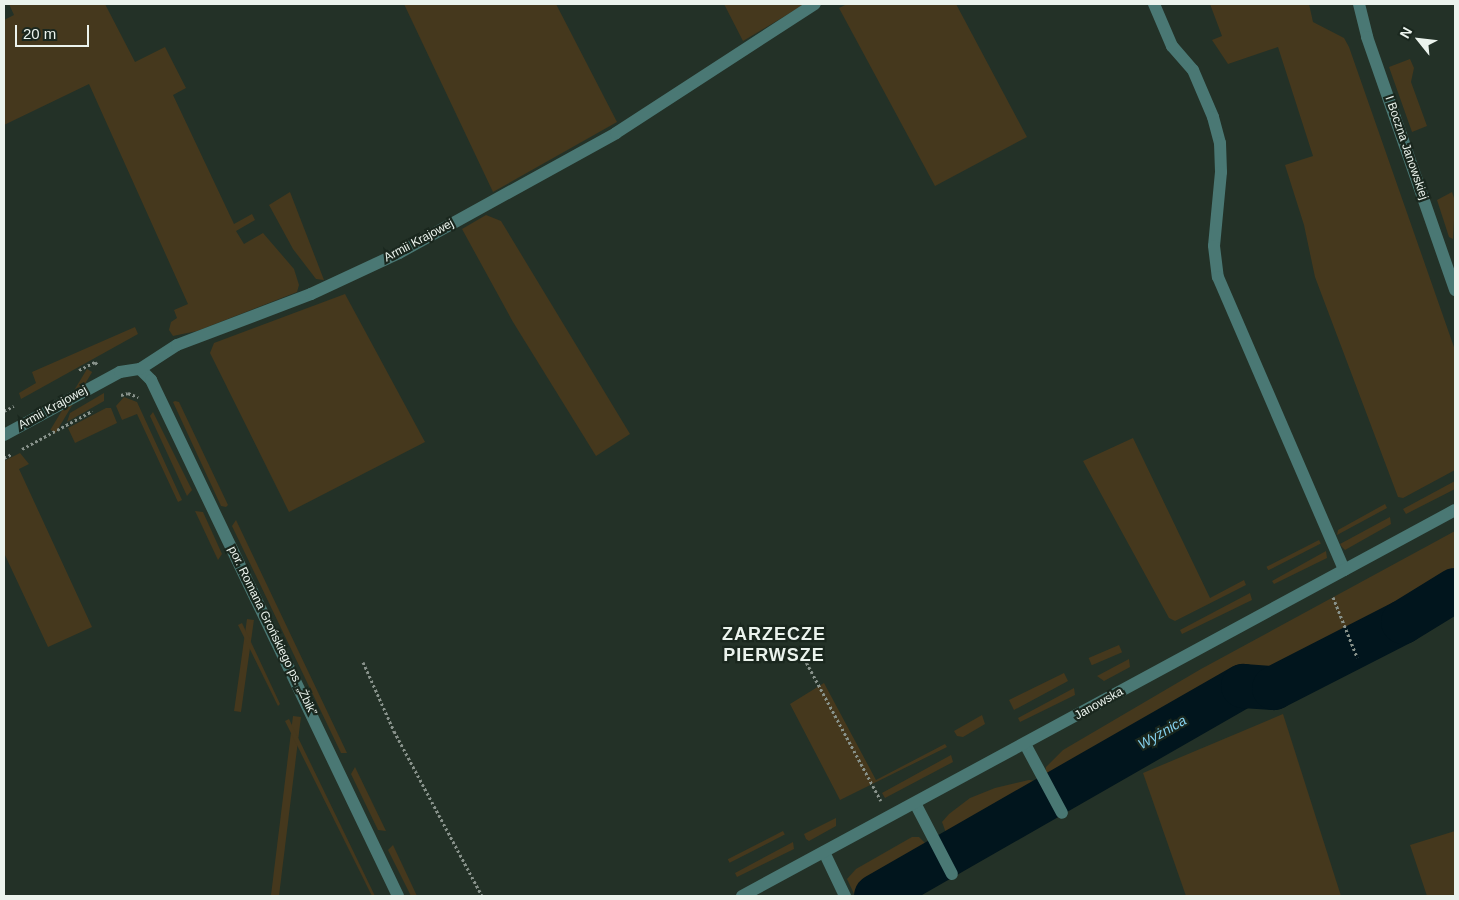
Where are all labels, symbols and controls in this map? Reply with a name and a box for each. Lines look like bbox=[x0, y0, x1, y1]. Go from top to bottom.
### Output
scale bar bbox=[18, 15, 91, 47]
north arrow bbox=[1394, 15, 1444, 65]
text: N bbox=[1396, 24, 1415, 41]
text: 20 m bbox=[23, 25, 56, 42]
street label: I Boczna Janowskiej bbox=[1381, 94, 1431, 202]
street label: Armii Krajowej bbox=[382, 217, 456, 265]
street label: Armii Krajowej bbox=[16, 383, 90, 433]
street label: por. Romana Grońskiego ps. „Żbik” bbox=[225, 544, 319, 718]
district label: ZARZECZE PIERWSZE bbox=[721, 624, 827, 666]
street label: Janowska bbox=[1072, 685, 1126, 723]
water label: Wyżnica bbox=[1135, 712, 1189, 752]

